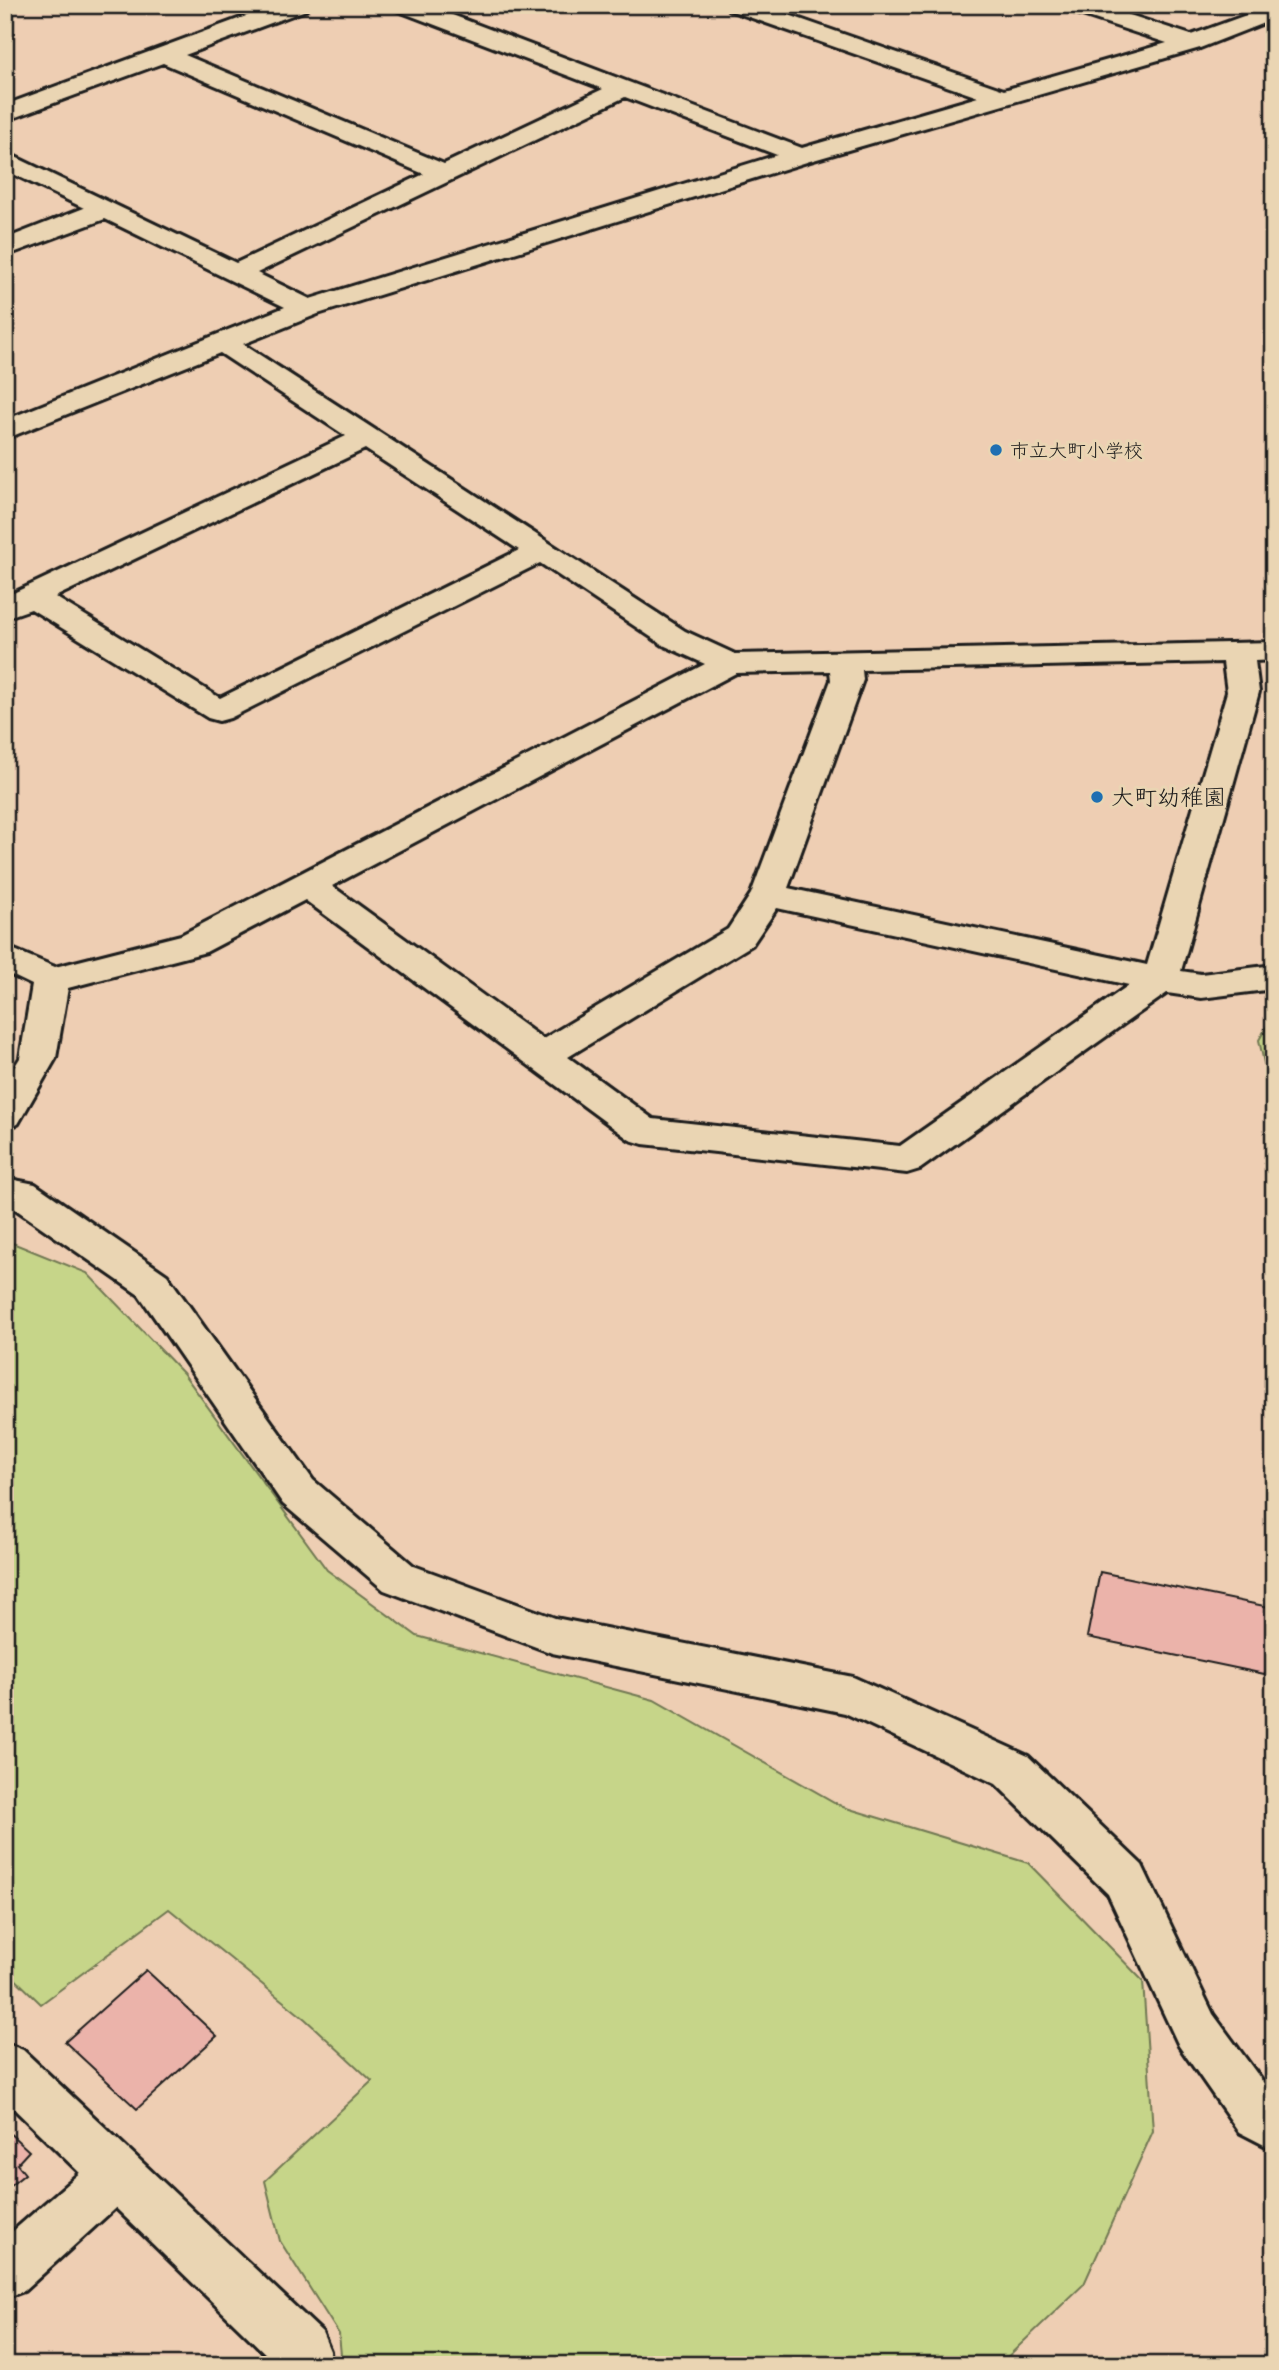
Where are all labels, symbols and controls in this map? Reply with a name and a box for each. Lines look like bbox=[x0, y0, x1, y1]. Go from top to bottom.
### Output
place label: 市立大町小学校 bbox=[1010, 440, 1143, 462]
marker: 市立大町小学校 bbox=[988, 442, 1004, 458]
place label: 大町幼稚園 bbox=[1111, 784, 1226, 811]
marker: 大町幼稚園 bbox=[1089, 789, 1105, 805]

